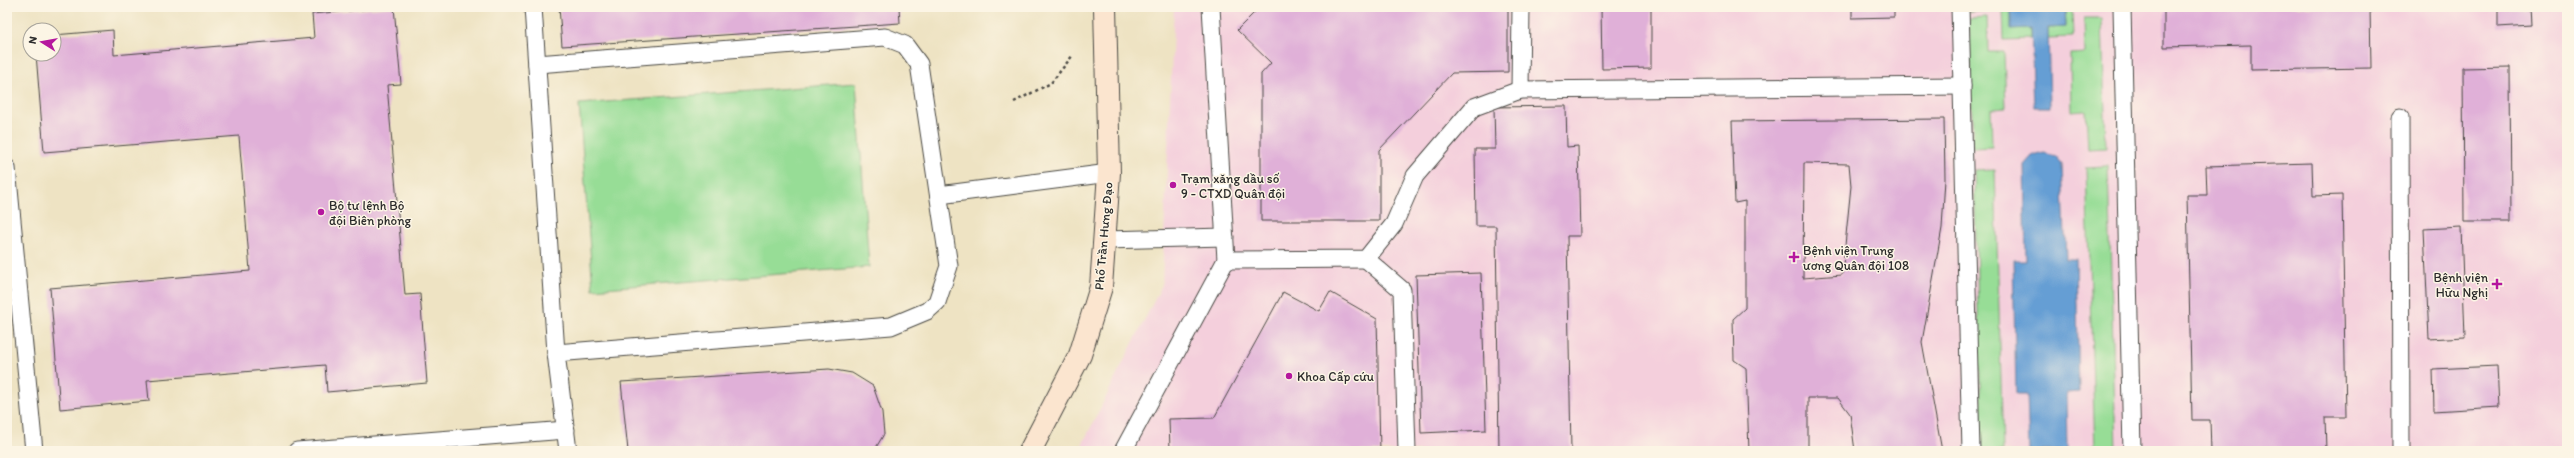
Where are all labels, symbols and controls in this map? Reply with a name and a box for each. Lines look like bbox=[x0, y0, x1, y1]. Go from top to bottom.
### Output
north arrow bbox=[22, 22, 62, 62]
text: N bbox=[26, 35, 40, 45]
place label: Trạm xăng dầu số 9 - CTXD Quân đội bbox=[1181, 171, 1285, 201]
marker: Trạm xăng dầu số 9 - CTXD Quân đội bbox=[1168, 180, 1178, 190]
street label: Phố Trần Hưng Đạo bbox=[1091, 181, 1116, 291]
place label: Bộ tư lệnh Bộ đội Biên phòng bbox=[329, 198, 412, 228]
marker: Bộ tư lệnh Bộ đội Biên phòng bbox=[316, 207, 326, 217]
place label: Bệnh viện Trung ương Quân đội 108 bbox=[1803, 243, 1909, 273]
marker: Bệnh viện Trung ương Quân đội 108 bbox=[1788, 251, 1800, 263]
place label: Bệnh viện Hữu Nghị bbox=[2434, 270, 2489, 300]
marker: Bệnh viện Hữu Nghị bbox=[2491, 278, 2503, 290]
place label: Khoa Cấp cứu bbox=[1297, 369, 1374, 384]
marker: Khoa Cấp cứu bbox=[1284, 371, 1294, 381]

